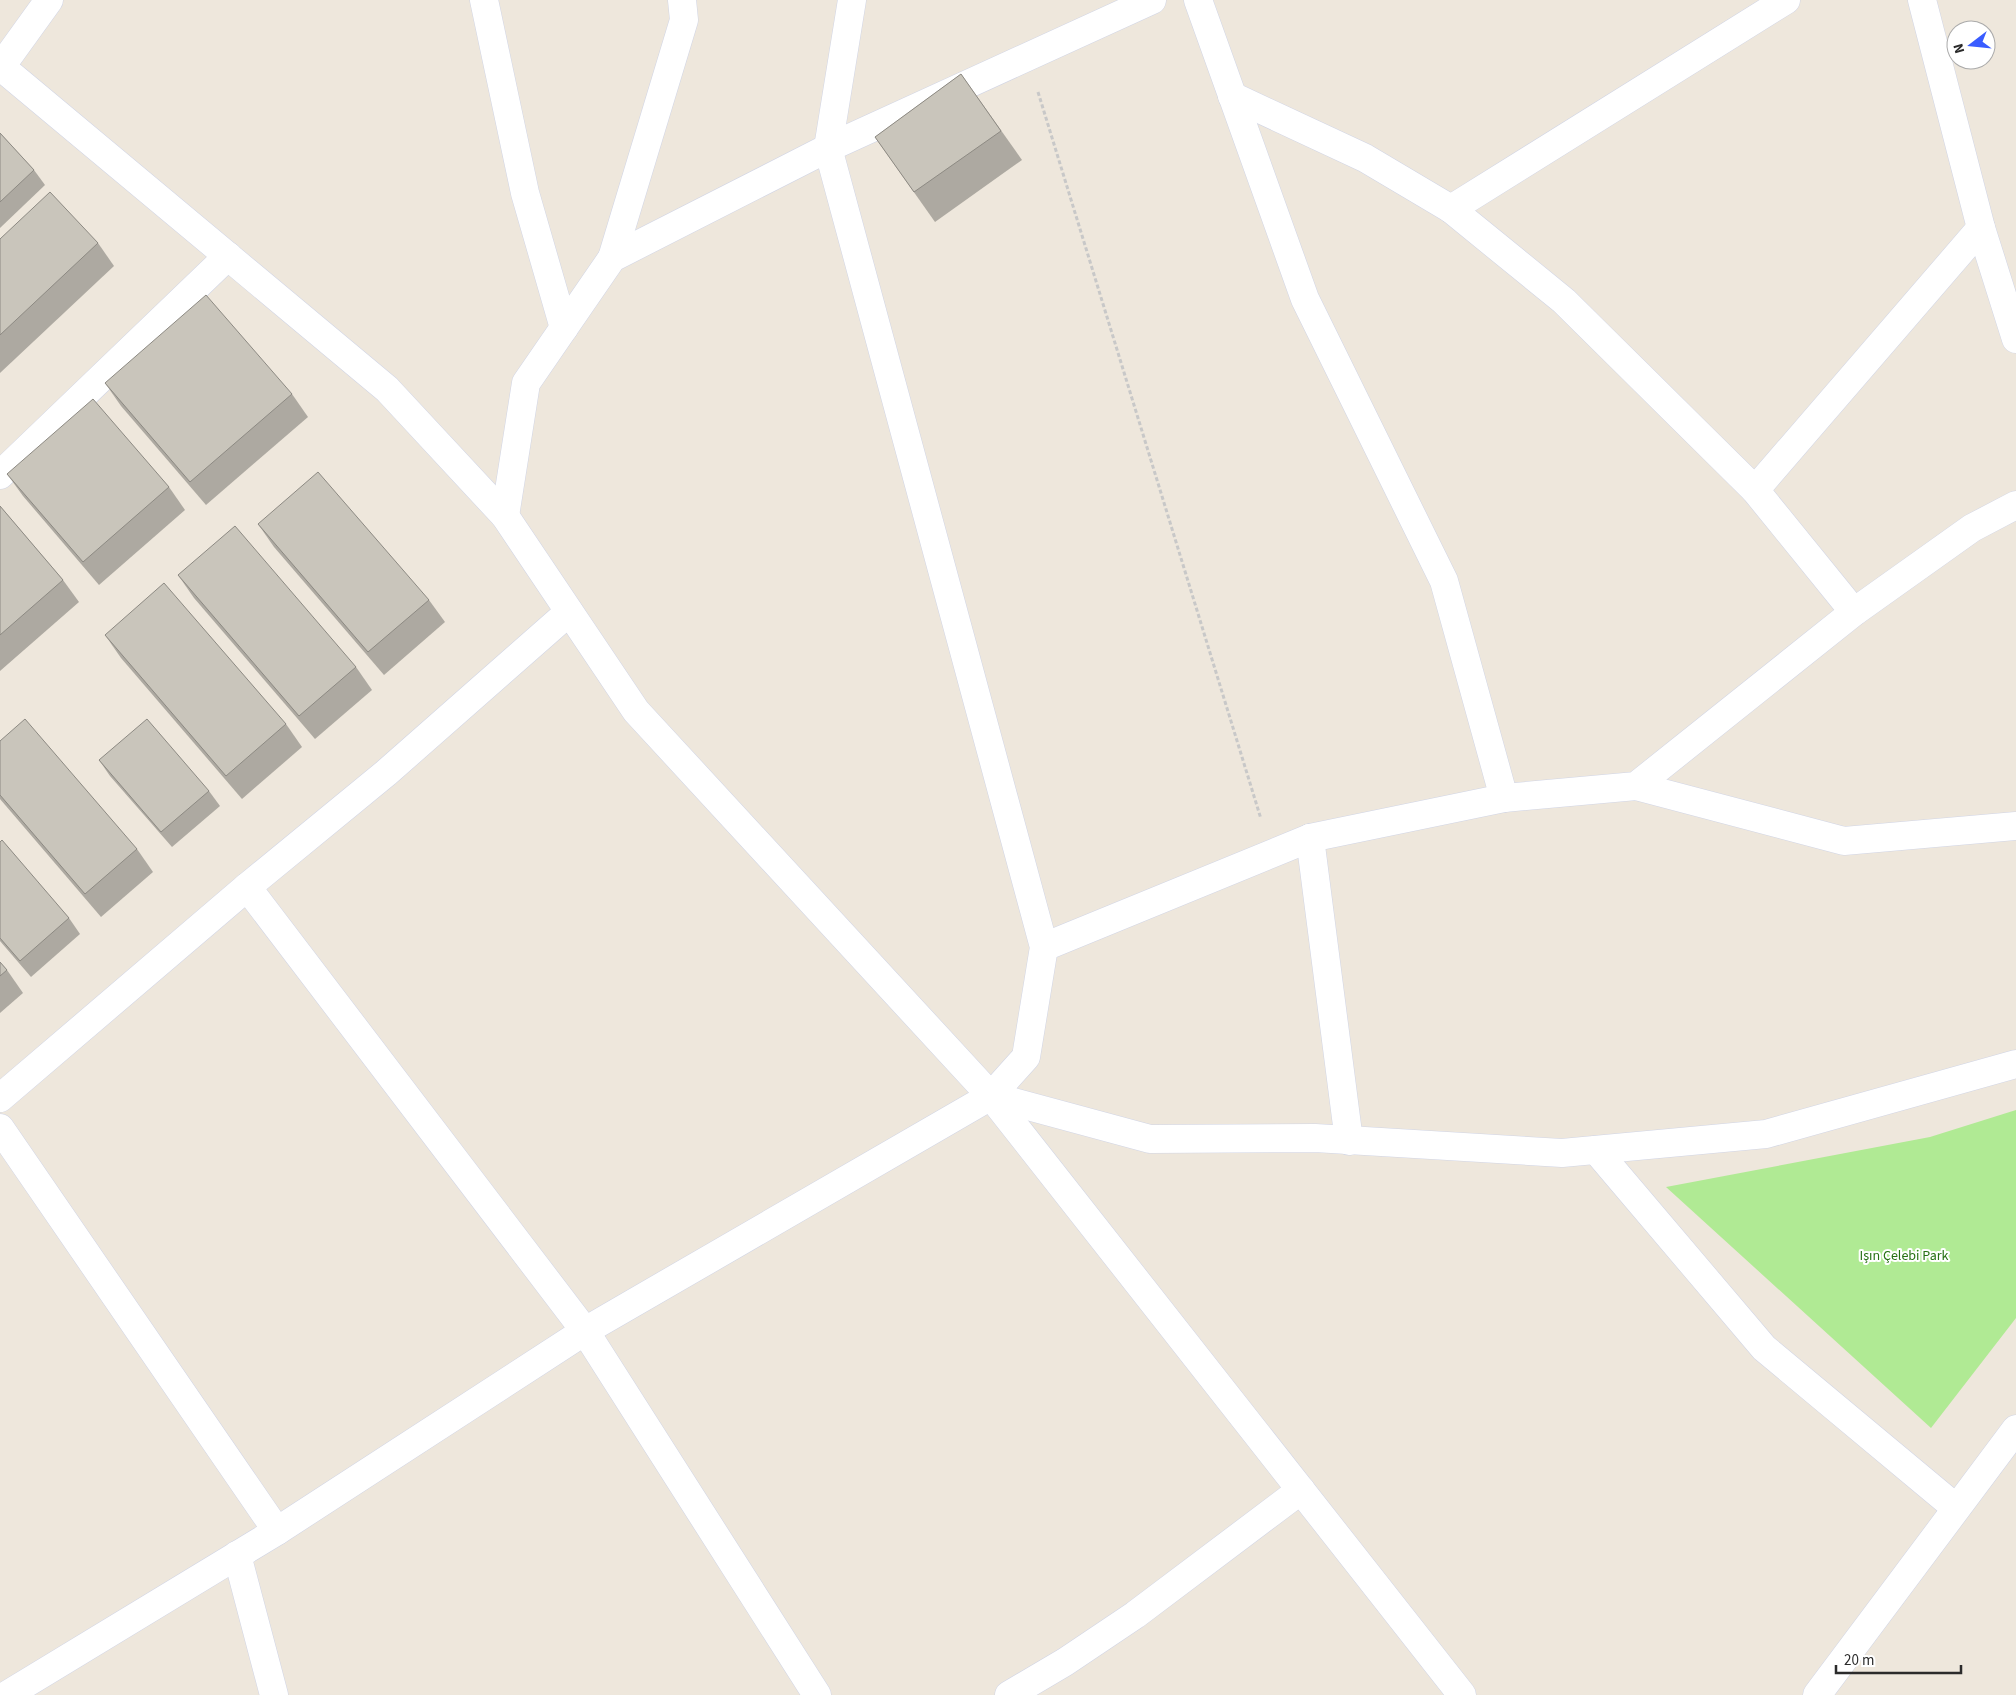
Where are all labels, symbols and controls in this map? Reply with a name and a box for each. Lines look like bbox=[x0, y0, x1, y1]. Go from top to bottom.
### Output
north arrow bbox=[1946, 20, 1996, 70]
text: N bbox=[1949, 41, 1970, 56]
park label: Işın Çelebi Park bbox=[1859, 1246, 1949, 1266]
scale bar bbox=[1836, 1642, 1961, 1674]
text: 20 m bbox=[1844, 1650, 1874, 1671]

